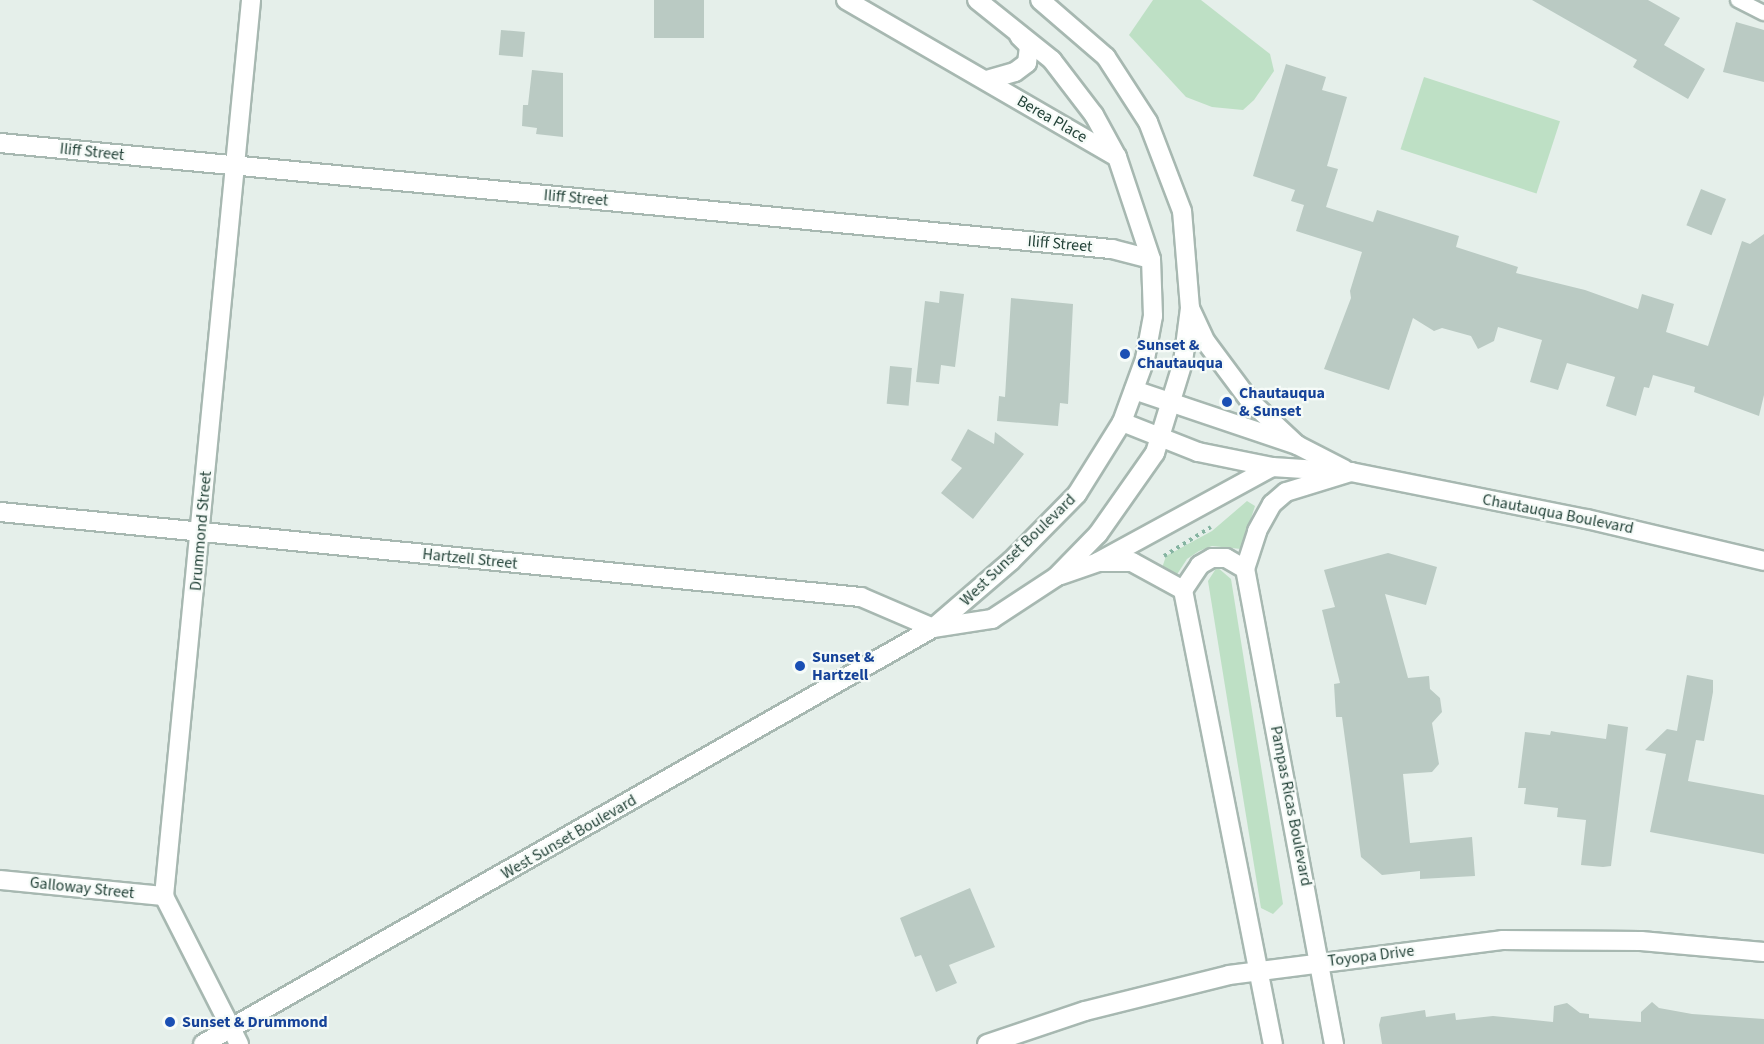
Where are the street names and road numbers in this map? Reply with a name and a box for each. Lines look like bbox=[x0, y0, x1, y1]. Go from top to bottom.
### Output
street label: Berea Place bbox=[1014, 91, 1090, 147]
street label: Iliff Street bbox=[59, 139, 125, 165]
street label: Iliff Street bbox=[543, 186, 609, 210]
street label: Iliff Street bbox=[1027, 232, 1093, 256]
street label: Drummond Street bbox=[186, 470, 216, 592]
street label: West Sunset Boulevard bbox=[956, 490, 1080, 610]
street label: Chautauqua Boulevard bbox=[1481, 490, 1635, 538]
street label: Hartzell Street bbox=[422, 544, 518, 574]
street label: Pampas Ricas Boulevard bbox=[1266, 724, 1316, 888]
street label: West Sunset Boulevard bbox=[498, 790, 640, 884]
street label: Galloway Street bbox=[29, 873, 135, 903]
street label: Toyopa Drive bbox=[1327, 941, 1415, 971]

